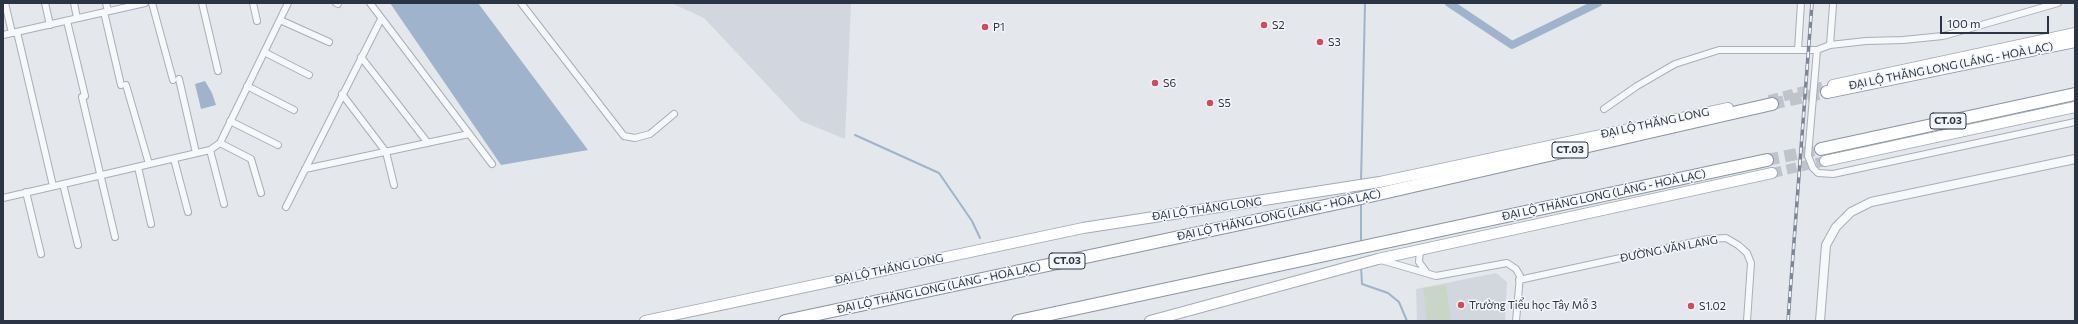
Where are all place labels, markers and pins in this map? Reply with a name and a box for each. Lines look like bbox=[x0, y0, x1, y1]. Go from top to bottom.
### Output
place label: S2 bbox=[1272, 18, 1285, 32]
place label: P1 bbox=[993, 20, 1005, 34]
marker: S2 bbox=[1259, 20, 1269, 30]
marker: P1 bbox=[980, 22, 990, 32]
place label: S3 bbox=[1328, 35, 1341, 49]
marker: S3 bbox=[1315, 37, 1325, 47]
place label: S6 bbox=[1163, 76, 1176, 90]
marker: S6 bbox=[1150, 78, 1160, 88]
place label: S5 bbox=[1218, 96, 1231, 110]
marker: S5 bbox=[1205, 98, 1215, 108]
place label: Trường Tiểu học Tây Mỗ 3 bbox=[1469, 298, 1597, 312]
place label: S1.02 bbox=[1699, 299, 1726, 313]
marker: Trường Tiểu học Tây Mỗ 3 bbox=[1456, 300, 1466, 310]
marker: S1.02 bbox=[1686, 301, 1696, 311]

